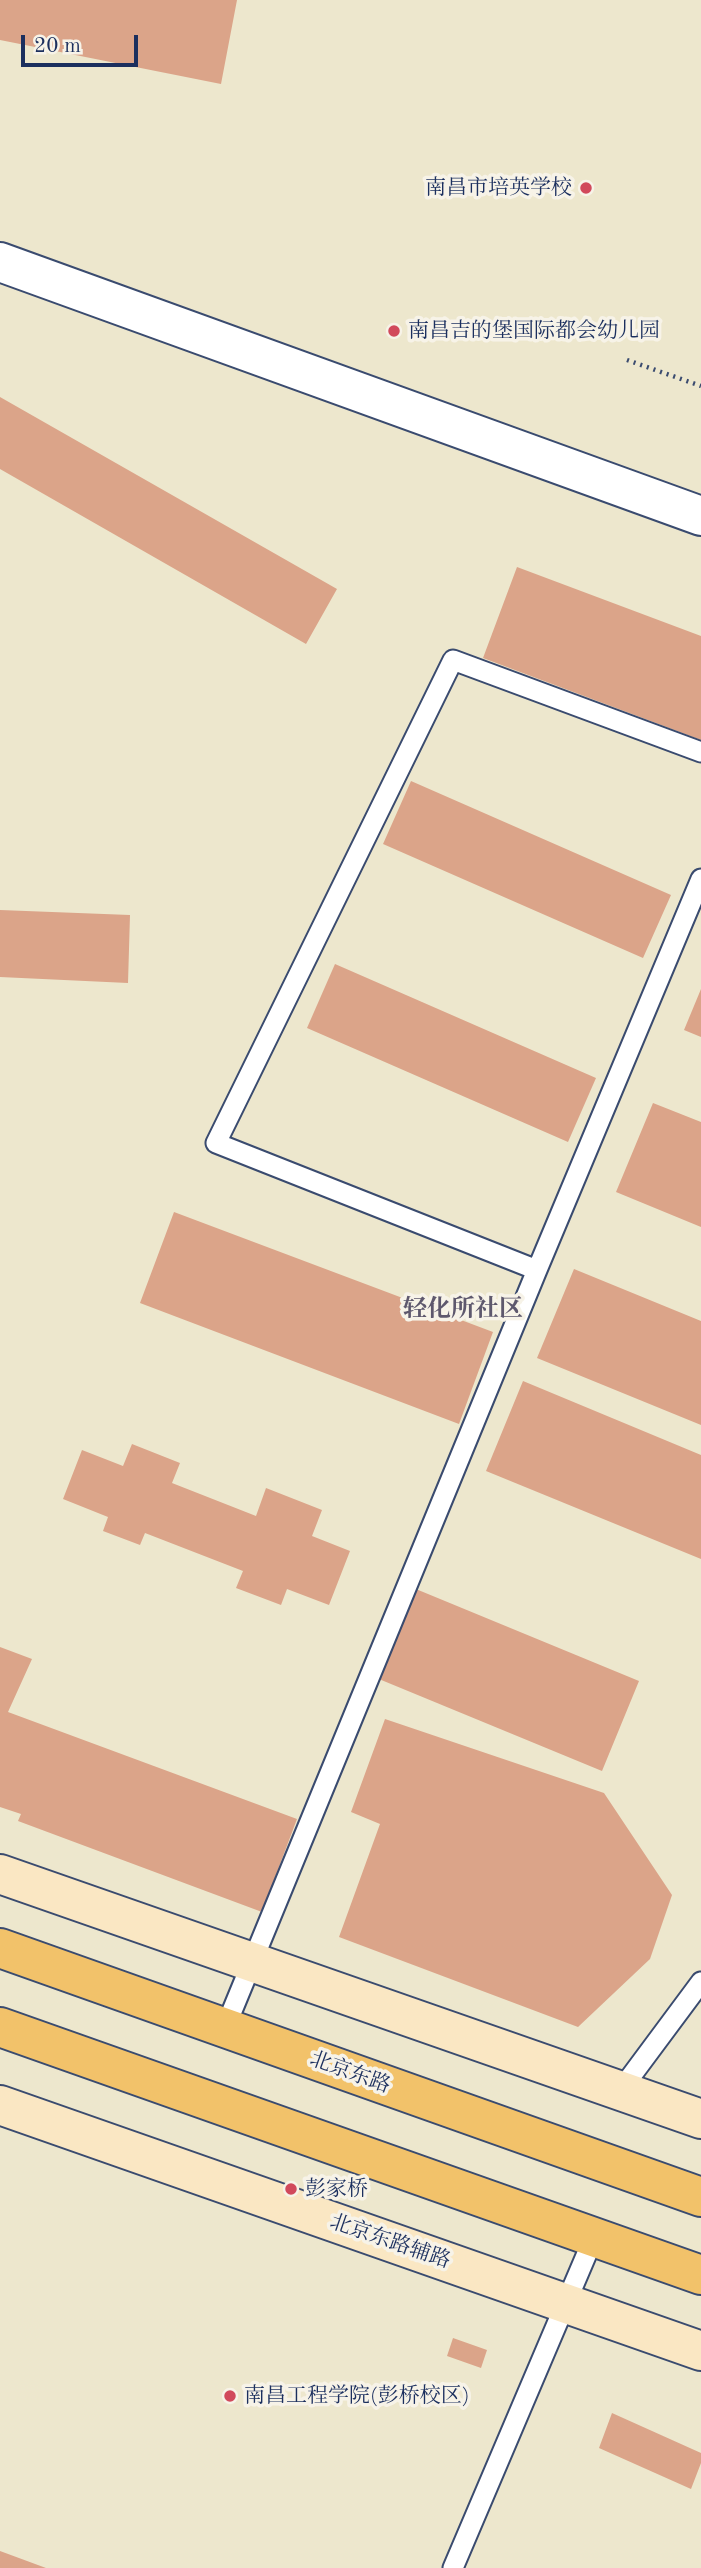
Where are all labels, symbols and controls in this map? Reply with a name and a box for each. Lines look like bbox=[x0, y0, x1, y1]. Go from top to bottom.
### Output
scale bar bbox=[24, 21, 142, 65]
text: 20 m bbox=[34, 36, 81, 57]
place label: 南昌市培英学校 bbox=[425, 175, 572, 201]
marker: 南昌市培英学校 bbox=[578, 180, 594, 196]
place label: 南昌吉的堡国际都会幼儿园 bbox=[408, 318, 660, 344]
marker: 南昌吉的堡国际都会幼儿园 bbox=[386, 323, 402, 339]
district label: 轻化所社区 bbox=[403, 1296, 523, 1324]
street label: 北京东路 bbox=[306, 2047, 394, 2099]
place label: 彭家桥 bbox=[305, 2176, 368, 2202]
marker: 彭家桥 bbox=[283, 2181, 299, 2197]
street label: 北京东路辅路 bbox=[326, 2210, 454, 2274]
place label: 南昌工程学院(彭桥校区) bbox=[244, 2383, 470, 2409]
marker: 南昌工程学院(彭桥校区) bbox=[222, 2388, 238, 2404]

